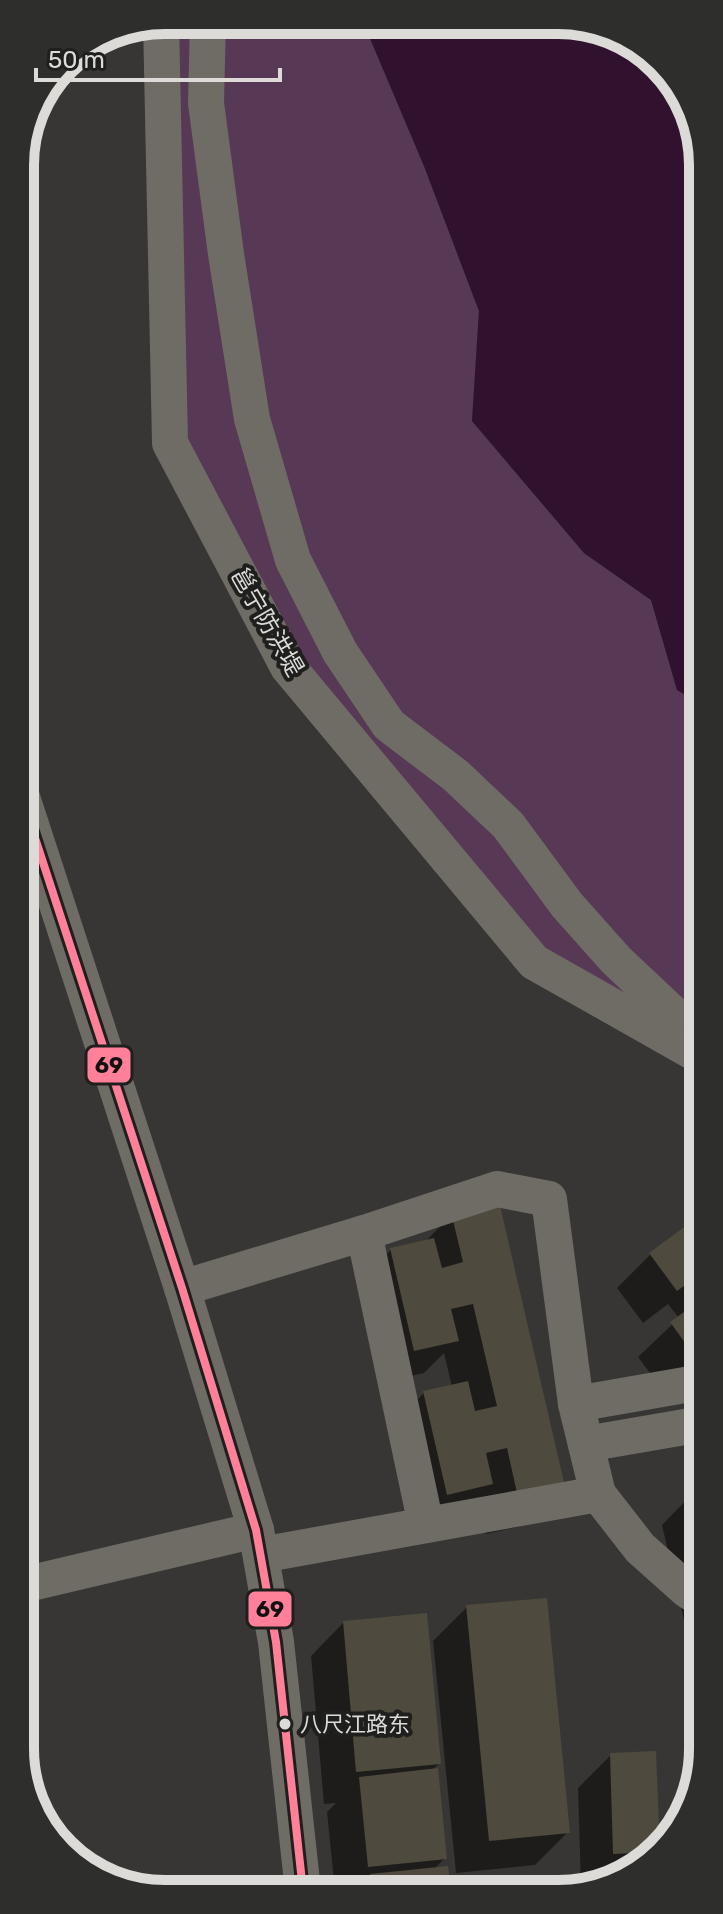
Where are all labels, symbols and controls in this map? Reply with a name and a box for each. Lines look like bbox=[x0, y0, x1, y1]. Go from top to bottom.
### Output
scale bar bbox=[36, 32, 280, 82]
text: 50 m bbox=[48, 46, 105, 74]
street label: 邕宁防洪堤 bbox=[225, 563, 309, 681]
line badge: 69 bbox=[86, 1046, 132, 1084]
text: 69 bbox=[95, 1052, 123, 1079]
line badge: 69 bbox=[247, 1590, 293, 1628]
text: 69 bbox=[256, 1596, 284, 1623]
place label: 八尺江路东 bbox=[300, 1711, 410, 1738]
marker: 八尺江路东 bbox=[277, 1716, 293, 1732]

